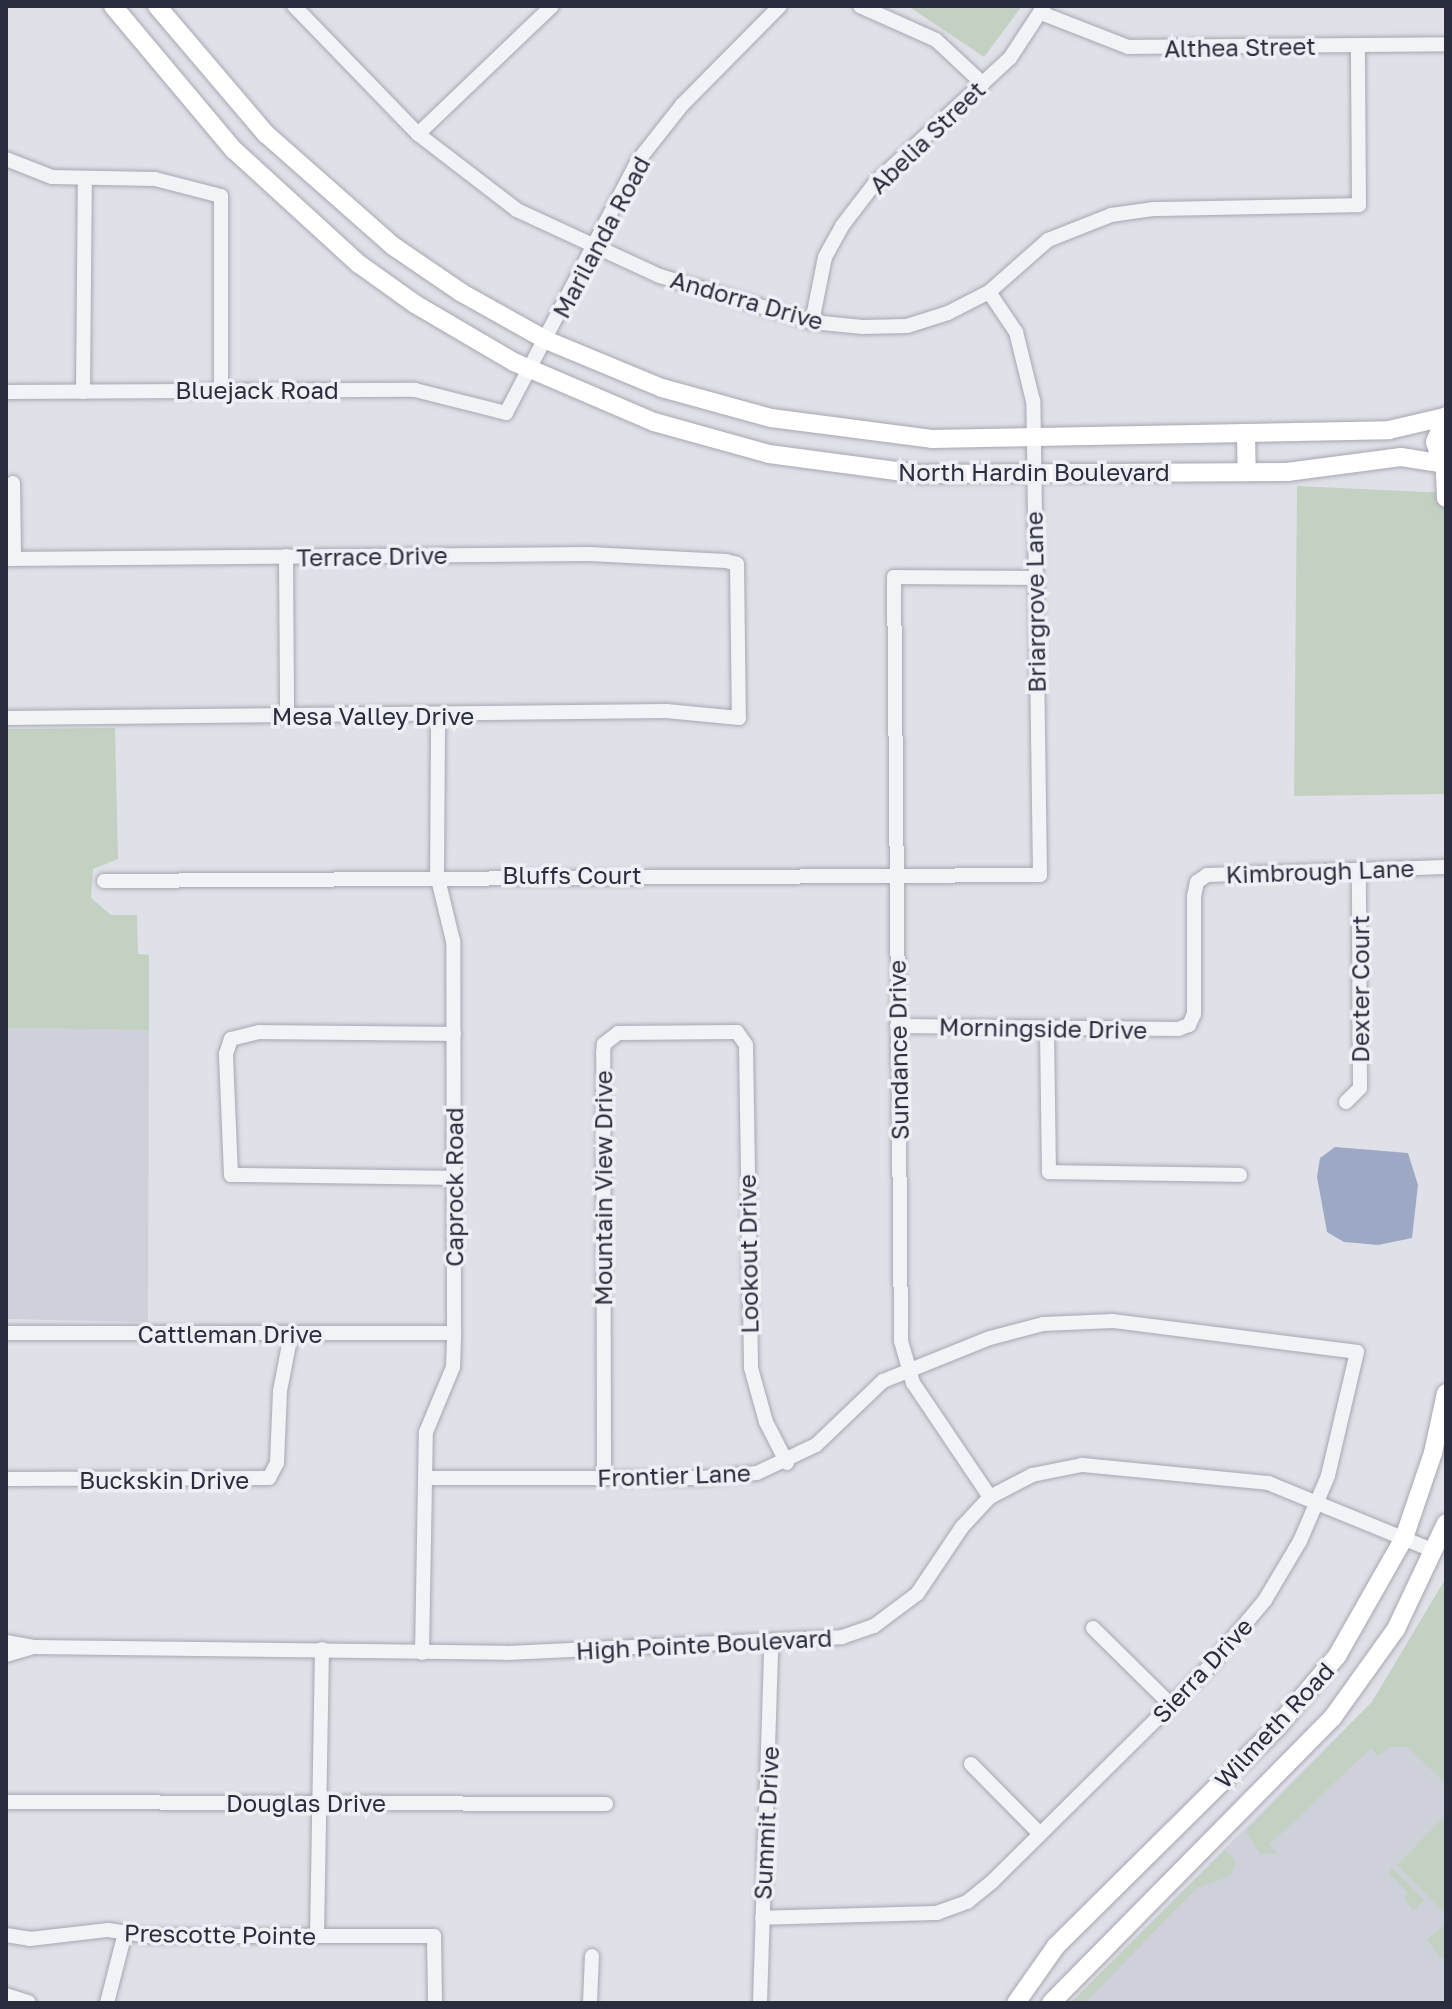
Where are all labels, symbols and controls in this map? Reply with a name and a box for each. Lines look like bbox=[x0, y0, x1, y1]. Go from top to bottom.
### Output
street label: Althea Street bbox=[1164, 31, 1316, 63]
street label: Abelia Street bbox=[863, 75, 991, 199]
street label: Marilanda Road bbox=[546, 151, 656, 323]
street label: Andorra Drive bbox=[667, 264, 827, 336]
street label: Bluejack Road bbox=[175, 376, 339, 404]
street label: North Hardin Boulevard bbox=[898, 458, 1170, 486]
street label: Briargrove Lane bbox=[1019, 511, 1051, 693]
street label: Terrace Drive bbox=[296, 540, 448, 572]
street label: Mesa Valley Drive bbox=[272, 702, 474, 730]
street label: Kimbrough Lane bbox=[1225, 853, 1415, 889]
street label: Bluffs Court bbox=[502, 861, 642, 889]
street label: Dexter Court bbox=[1346, 915, 1374, 1063]
street label: Sundance Drive bbox=[882, 960, 914, 1140]
street label: Morningside Drive bbox=[939, 1012, 1147, 1044]
street label: Mountain View Drive bbox=[589, 1070, 617, 1306]
street label: Caprock Road bbox=[440, 1107, 468, 1267]
street label: Lookout Drive bbox=[732, 1174, 764, 1334]
street label: Cattleman Drive bbox=[138, 1320, 322, 1348]
street label: Frontier Lane bbox=[597, 1458, 751, 1492]
street label: Buckskin Drive bbox=[79, 1466, 249, 1494]
street label: Sierra Drive bbox=[1146, 1611, 1258, 1729]
street label: High Pointe Boulevard bbox=[575, 1623, 833, 1665]
street label: Wilmeth Road bbox=[1208, 1656, 1340, 1794]
street label: Summit Drive bbox=[748, 1745, 784, 1901]
street label: Douglas Drive bbox=[226, 1789, 386, 1817]
street label: Prescotte Pointe bbox=[124, 1918, 316, 1950]

